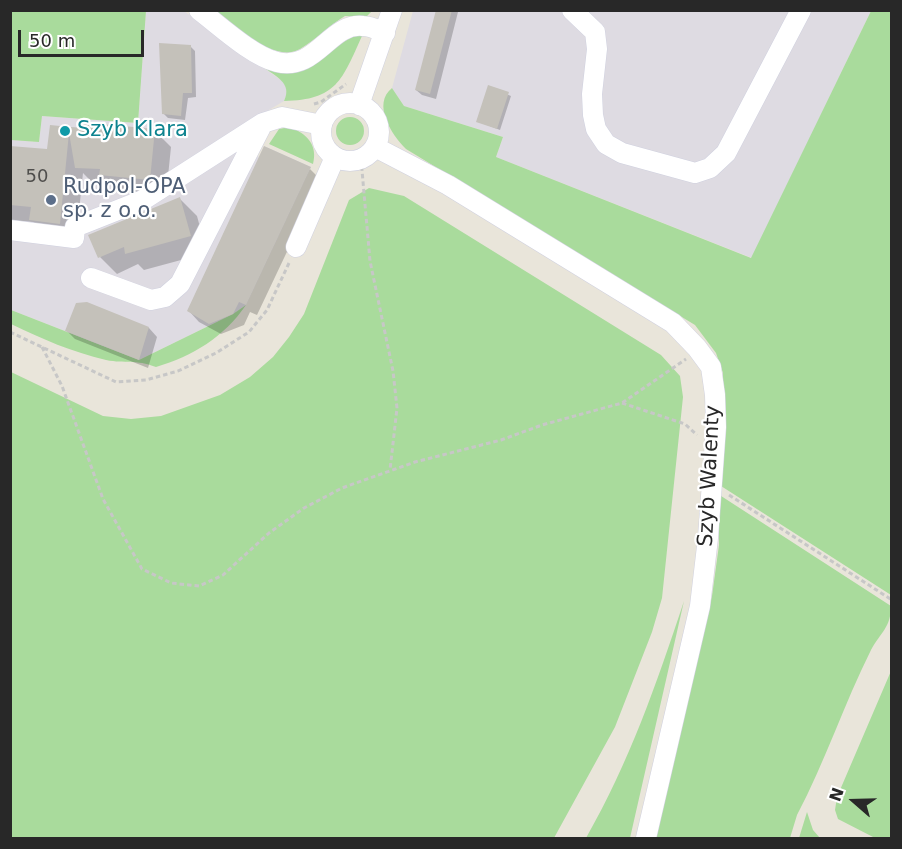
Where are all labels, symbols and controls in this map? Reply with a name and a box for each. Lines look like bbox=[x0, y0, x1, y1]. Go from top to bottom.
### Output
scale bar bbox=[21, 18, 147, 56]
text: 50 m bbox=[29, 30, 75, 51]
place label: Szyb Klara bbox=[77, 118, 188, 144]
marker: Szyb Klara bbox=[58, 124, 72, 138]
house number: 50 bbox=[26, 166, 48, 188]
place label: Rudpol-OPA sp. z o.o. bbox=[63, 175, 186, 225]
marker: Rudpol-OPA sp. z o.o. bbox=[44, 193, 58, 207]
street label: Szyb Walenty bbox=[694, 405, 726, 547]
north arrow bbox=[824, 771, 884, 831]
text: N bbox=[825, 785, 848, 804]

